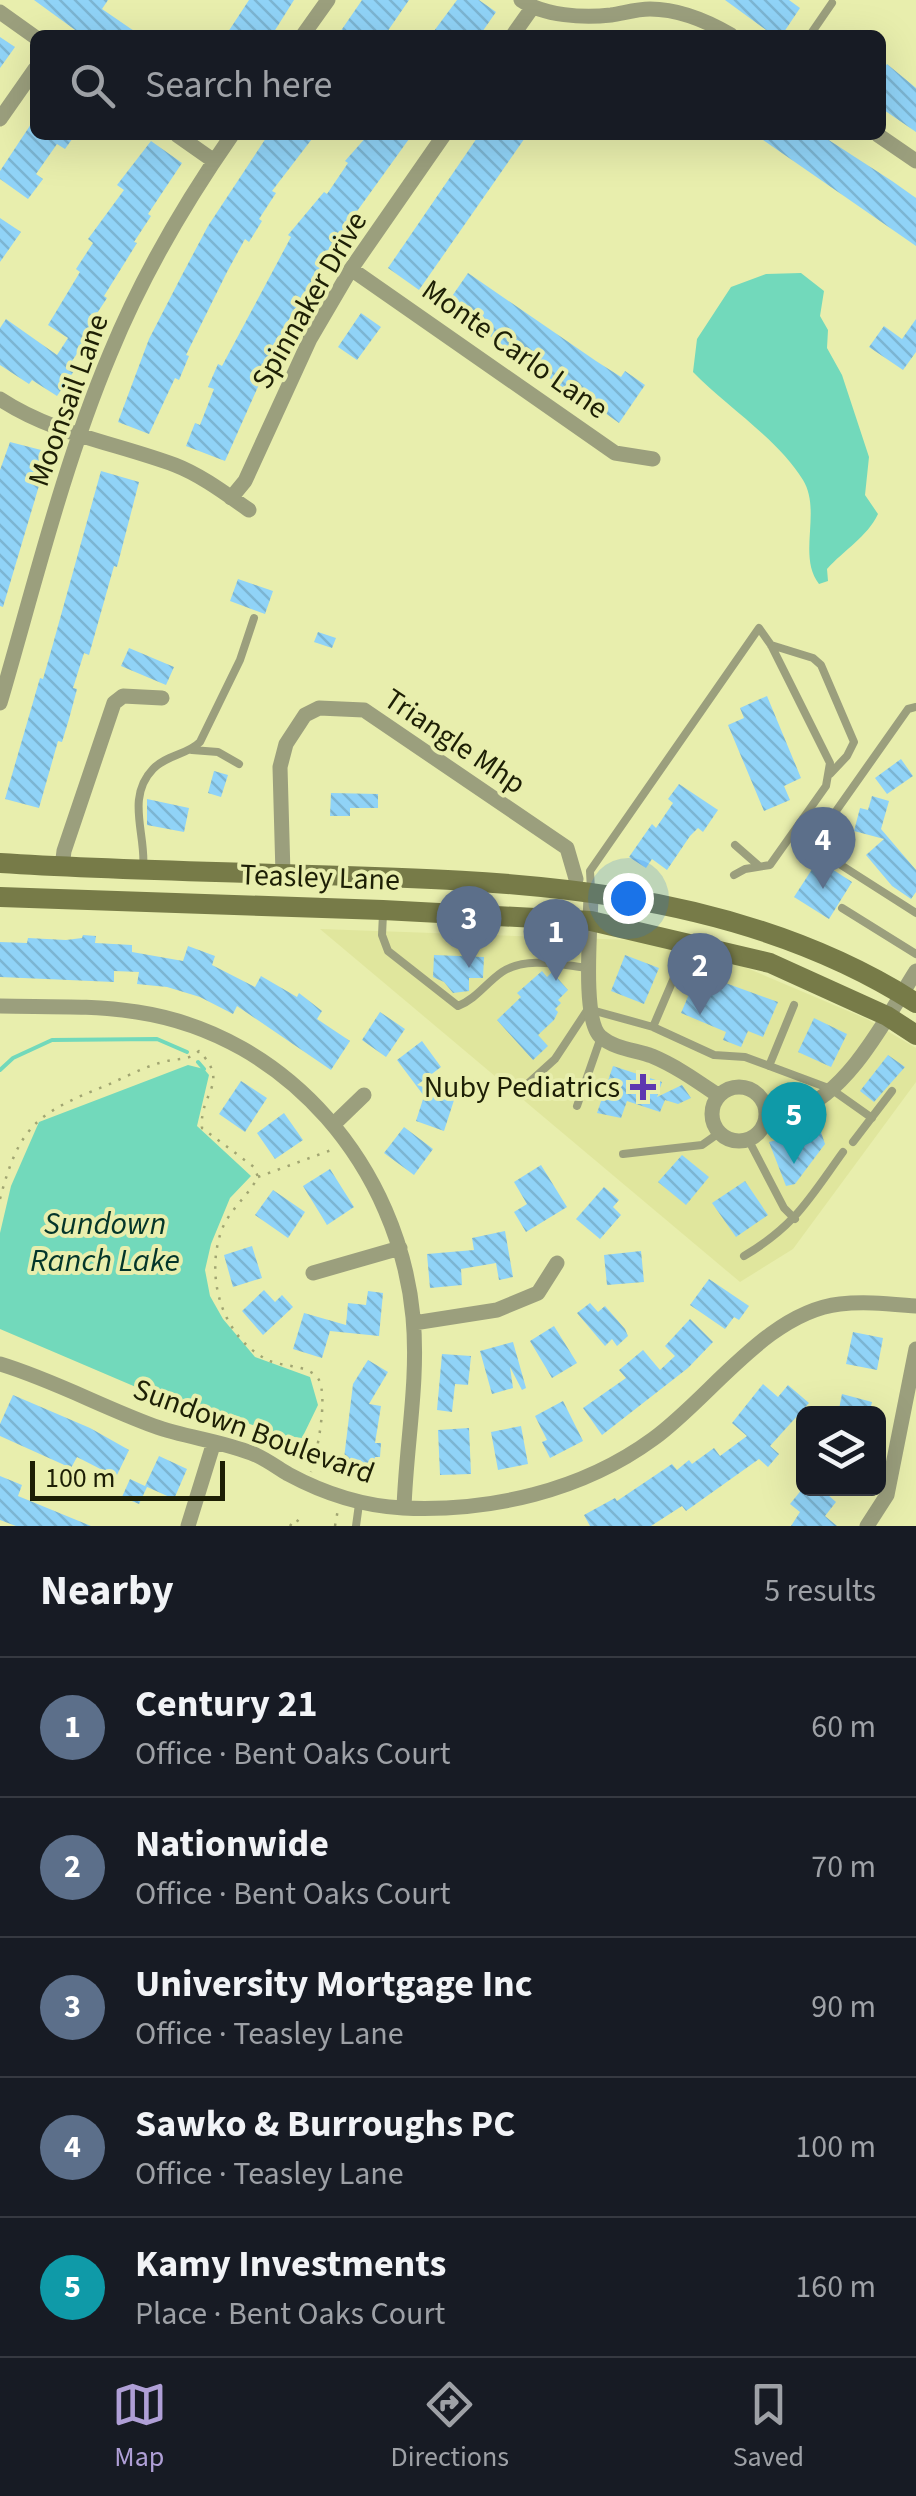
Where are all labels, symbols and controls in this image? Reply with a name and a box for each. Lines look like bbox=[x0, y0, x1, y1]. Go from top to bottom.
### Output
search box bbox=[30, 30, 886, 140]
icon: search bbox=[65, 58, 120, 113]
text: Search here bbox=[145, 58, 332, 112]
street label: Spinnaker Drive bbox=[241, 203, 378, 397]
street label: Monte Carlo Lane bbox=[413, 269, 617, 430]
street label: Moonsail Lane bbox=[17, 308, 120, 492]
street label: Triangle Mhp bbox=[375, 678, 534, 805]
pin: 4 bbox=[790, 806, 856, 889]
street label: Teasley Lane bbox=[239, 853, 401, 902]
your location bbox=[603, 873, 654, 924]
pin: 3 bbox=[436, 886, 502, 968]
pin: 1 bbox=[524, 898, 588, 981]
pin: 2 bbox=[668, 932, 732, 1015]
place label: Nuby Pediatrics bbox=[424, 1066, 620, 1109]
marker: Nuby Pediatrics bbox=[630, 1074, 656, 1100]
pin: 5 bbox=[762, 1082, 826, 1164]
water label: Sundown Ranch Lake bbox=[30, 1201, 180, 1284]
street label: Sundown Boulevard bbox=[127, 1368, 380, 1495]
map controls bbox=[796, 1406, 886, 1496]
button: layers bbox=[796, 1406, 886, 1496]
scale bar bbox=[30, 1456, 225, 1500]
text: 100 m bbox=[45, 1458, 116, 1498]
text: Nearby bbox=[40, 1561, 174, 1621]
text: 5 results bbox=[764, 1568, 876, 1614]
text: Century 21 bbox=[135, 1677, 318, 1731]
text: 1 bbox=[64, 1704, 81, 1750]
text: 60 m bbox=[811, 1704, 876, 1750]
text: Office · Bent Oaks Court bbox=[135, 1731, 451, 1777]
text: Nationwide bbox=[135, 1817, 329, 1871]
text: 2 bbox=[64, 1844, 81, 1890]
text: 70 m bbox=[811, 1844, 876, 1890]
text: Office · Bent Oaks Court bbox=[135, 1871, 451, 1917]
text: University Mortgage Inc bbox=[135, 1957, 533, 2011]
text: 3 bbox=[64, 1984, 81, 2030]
text: 90 m bbox=[811, 1984, 876, 2030]
text: Office · Teasley Lane bbox=[135, 2011, 404, 2057]
text: Sawko & Burroughs PC bbox=[135, 2097, 515, 2151]
text: 4 bbox=[64, 2124, 81, 2170]
text: 100 m bbox=[795, 2124, 876, 2170]
text: Office · Teasley Lane bbox=[135, 2151, 404, 2197]
text: Kamy Investments bbox=[135, 2237, 446, 2291]
text: 5 bbox=[64, 2264, 81, 2310]
text: 160 m bbox=[795, 2264, 876, 2310]
text: Place · Bent Oaks Court bbox=[135, 2291, 445, 2337]
tab: Map bbox=[112, 2377, 167, 2477]
tab: Directions bbox=[391, 2377, 509, 2477]
tab: Saved bbox=[733, 2377, 804, 2477]

